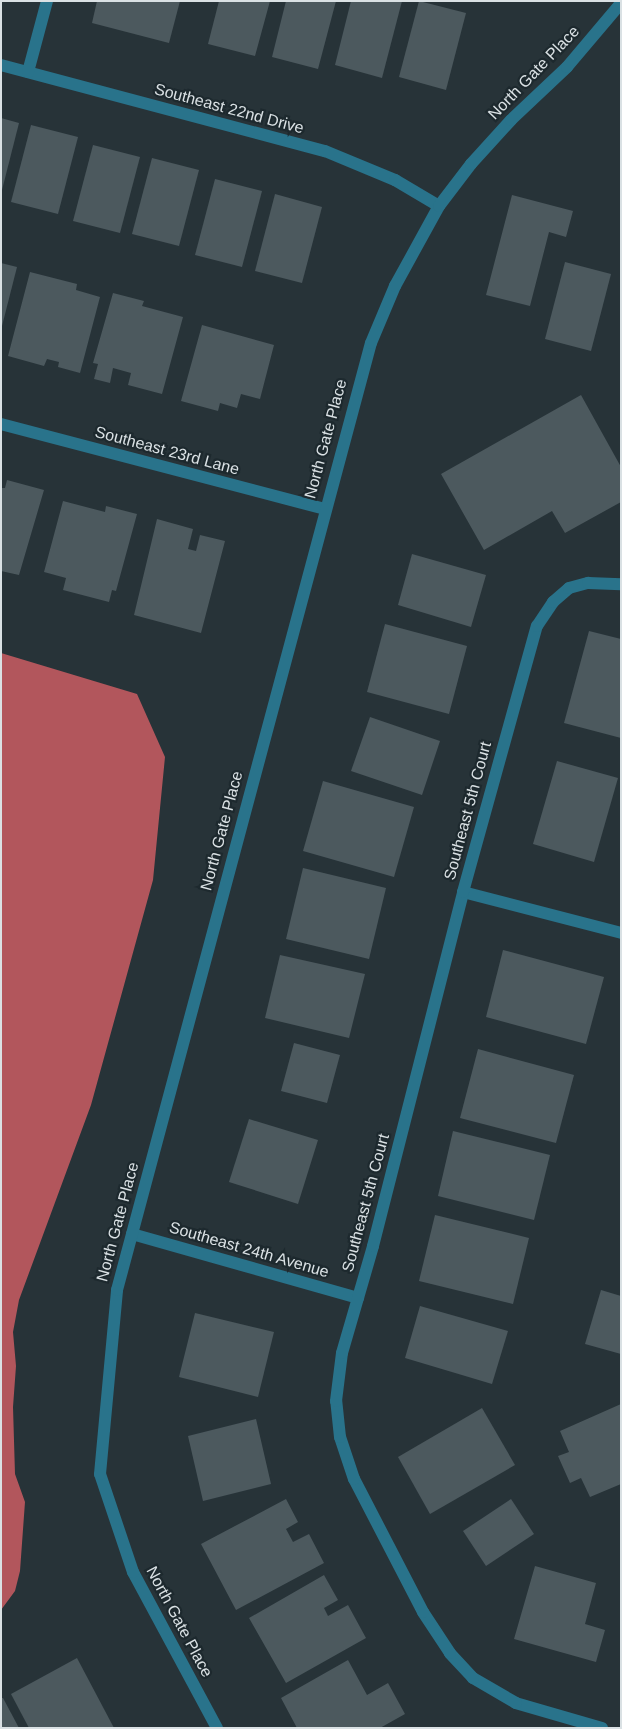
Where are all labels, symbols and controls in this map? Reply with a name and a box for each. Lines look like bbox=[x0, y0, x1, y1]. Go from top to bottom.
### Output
street label: North Gate Place bbox=[484, 22, 584, 124]
street label: Southeast 22nd Drive bbox=[152, 80, 306, 138]
street label: North Gate Place bbox=[301, 377, 351, 501]
street label: Southeast 23rd Lane bbox=[93, 423, 241, 479]
street label: Southeast 5th Court bbox=[440, 740, 496, 882]
street label: North Gate Place bbox=[197, 769, 247, 893]
street label: Southeast 5th Court bbox=[338, 1132, 394, 1274]
street label: North Gate Place bbox=[93, 1160, 143, 1284]
street label: Southeast 24th Avenue bbox=[167, 1218, 331, 1282]
street label: North Gate Place bbox=[142, 1563, 216, 1681]

